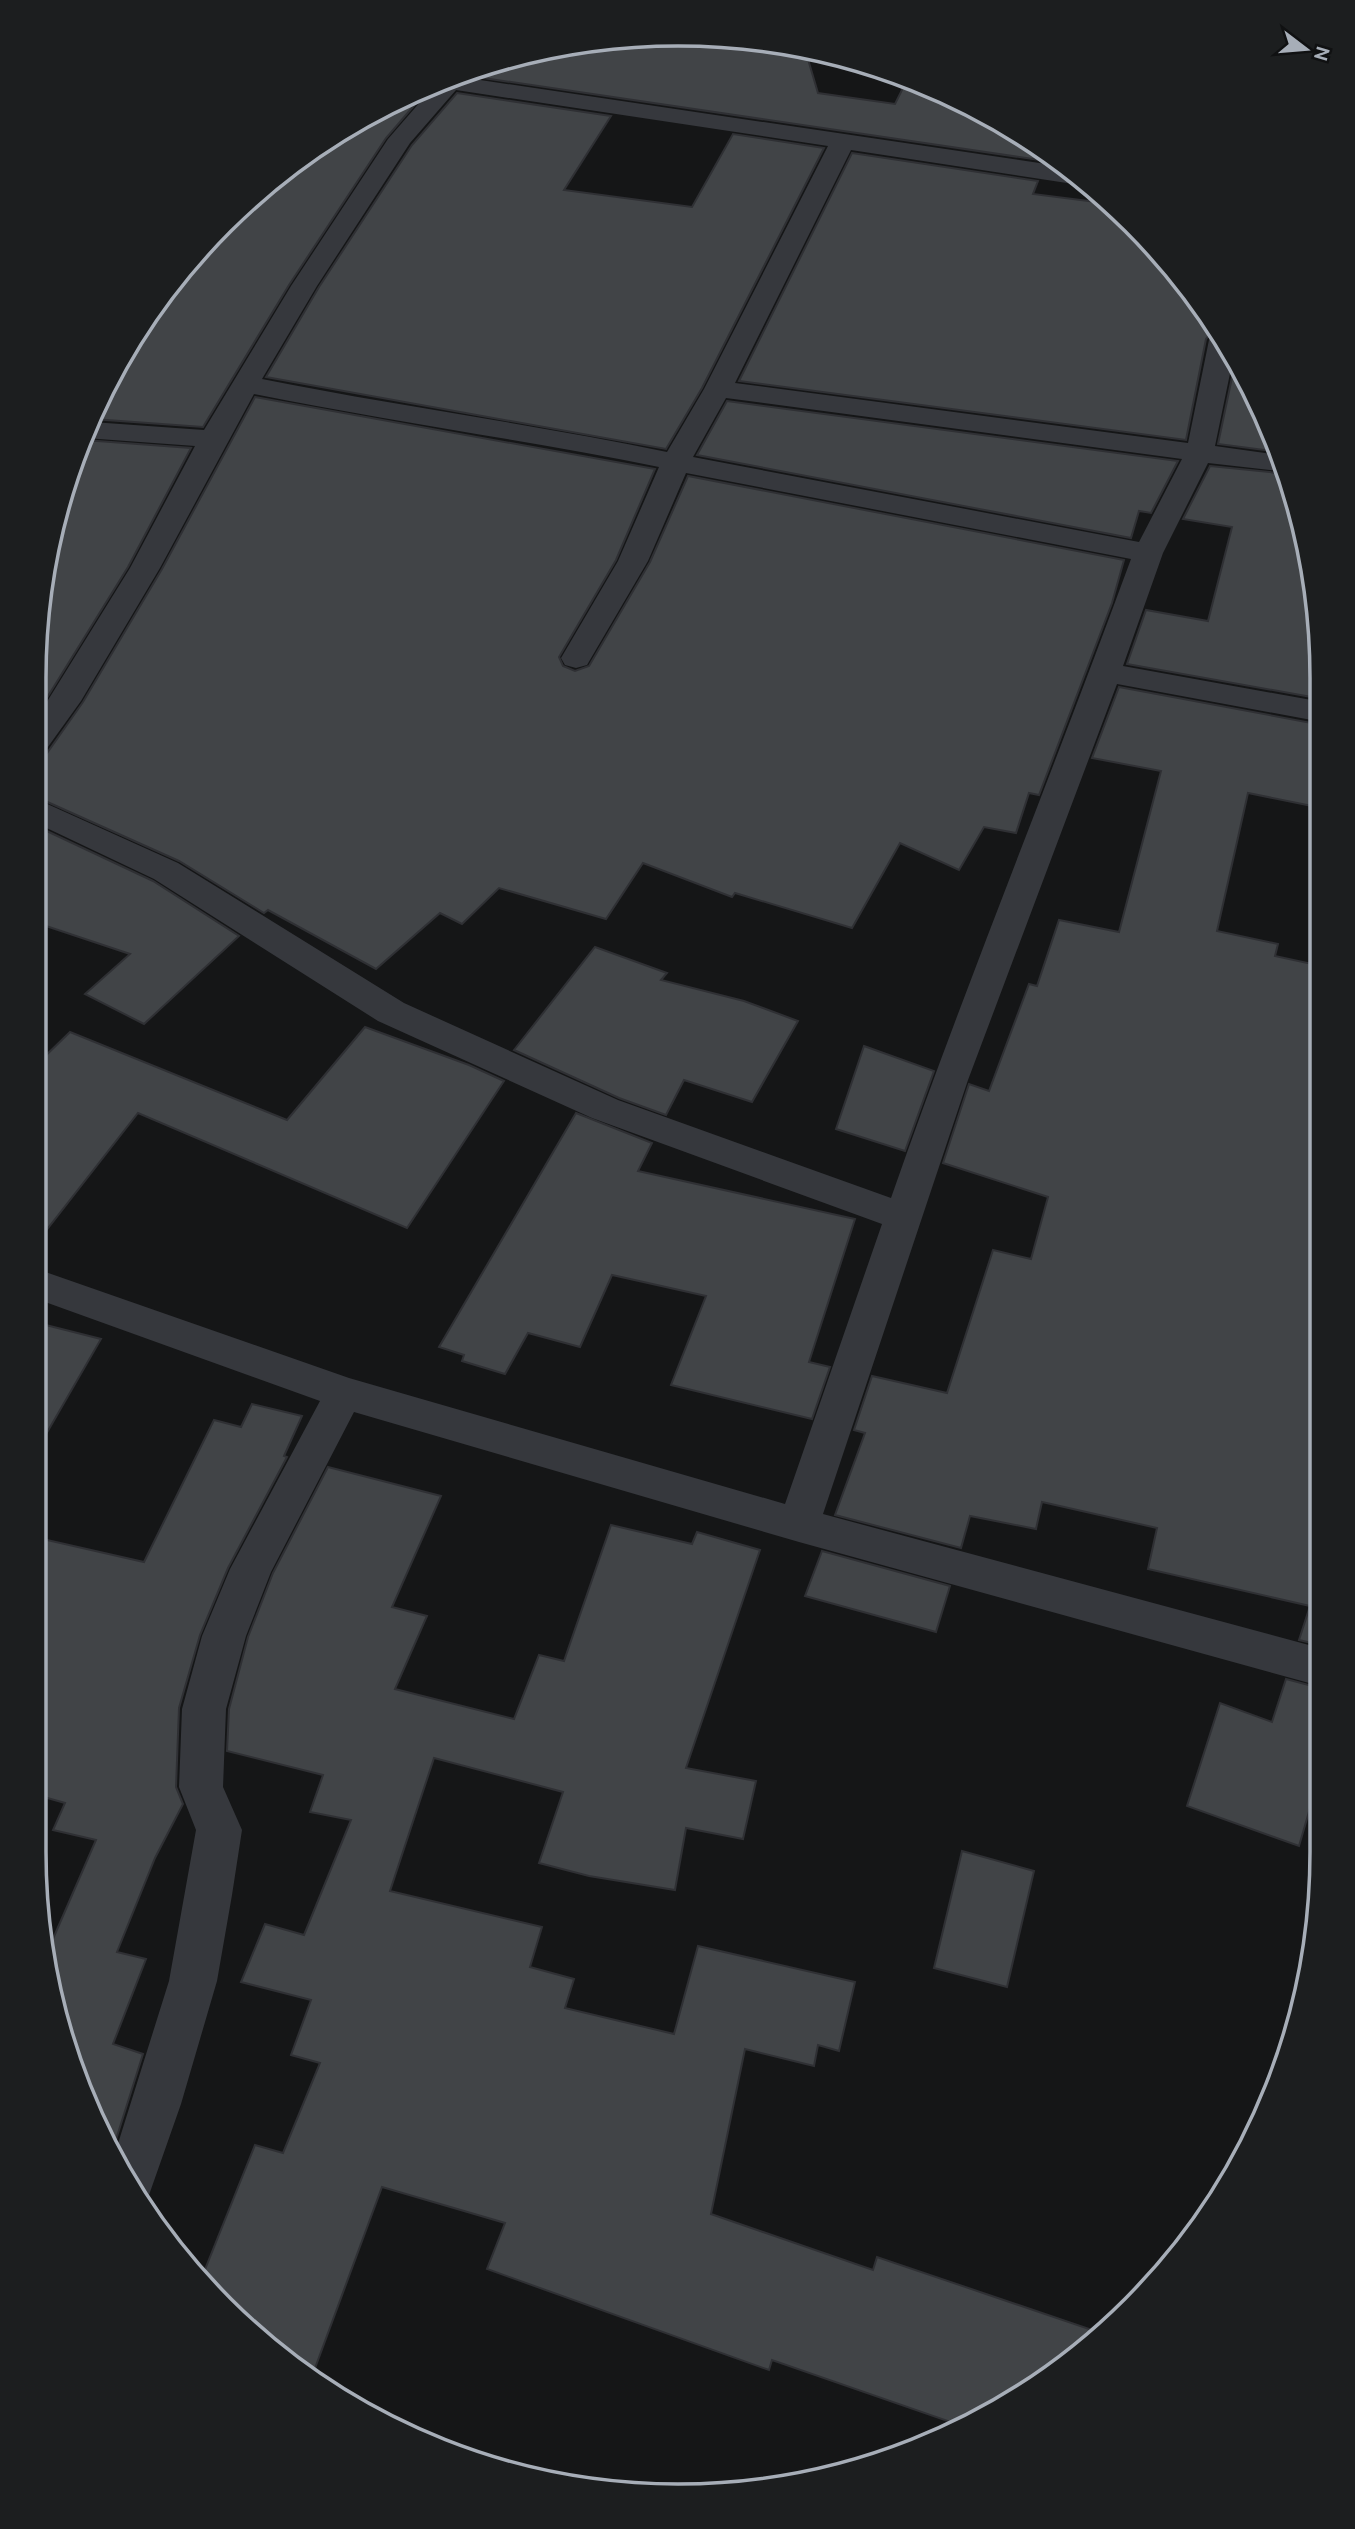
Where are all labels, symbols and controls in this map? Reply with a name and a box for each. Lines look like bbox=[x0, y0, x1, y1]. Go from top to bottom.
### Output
north arrow bbox=[1271, 14, 1341, 84]
text: N bbox=[1310, 44, 1335, 64]

